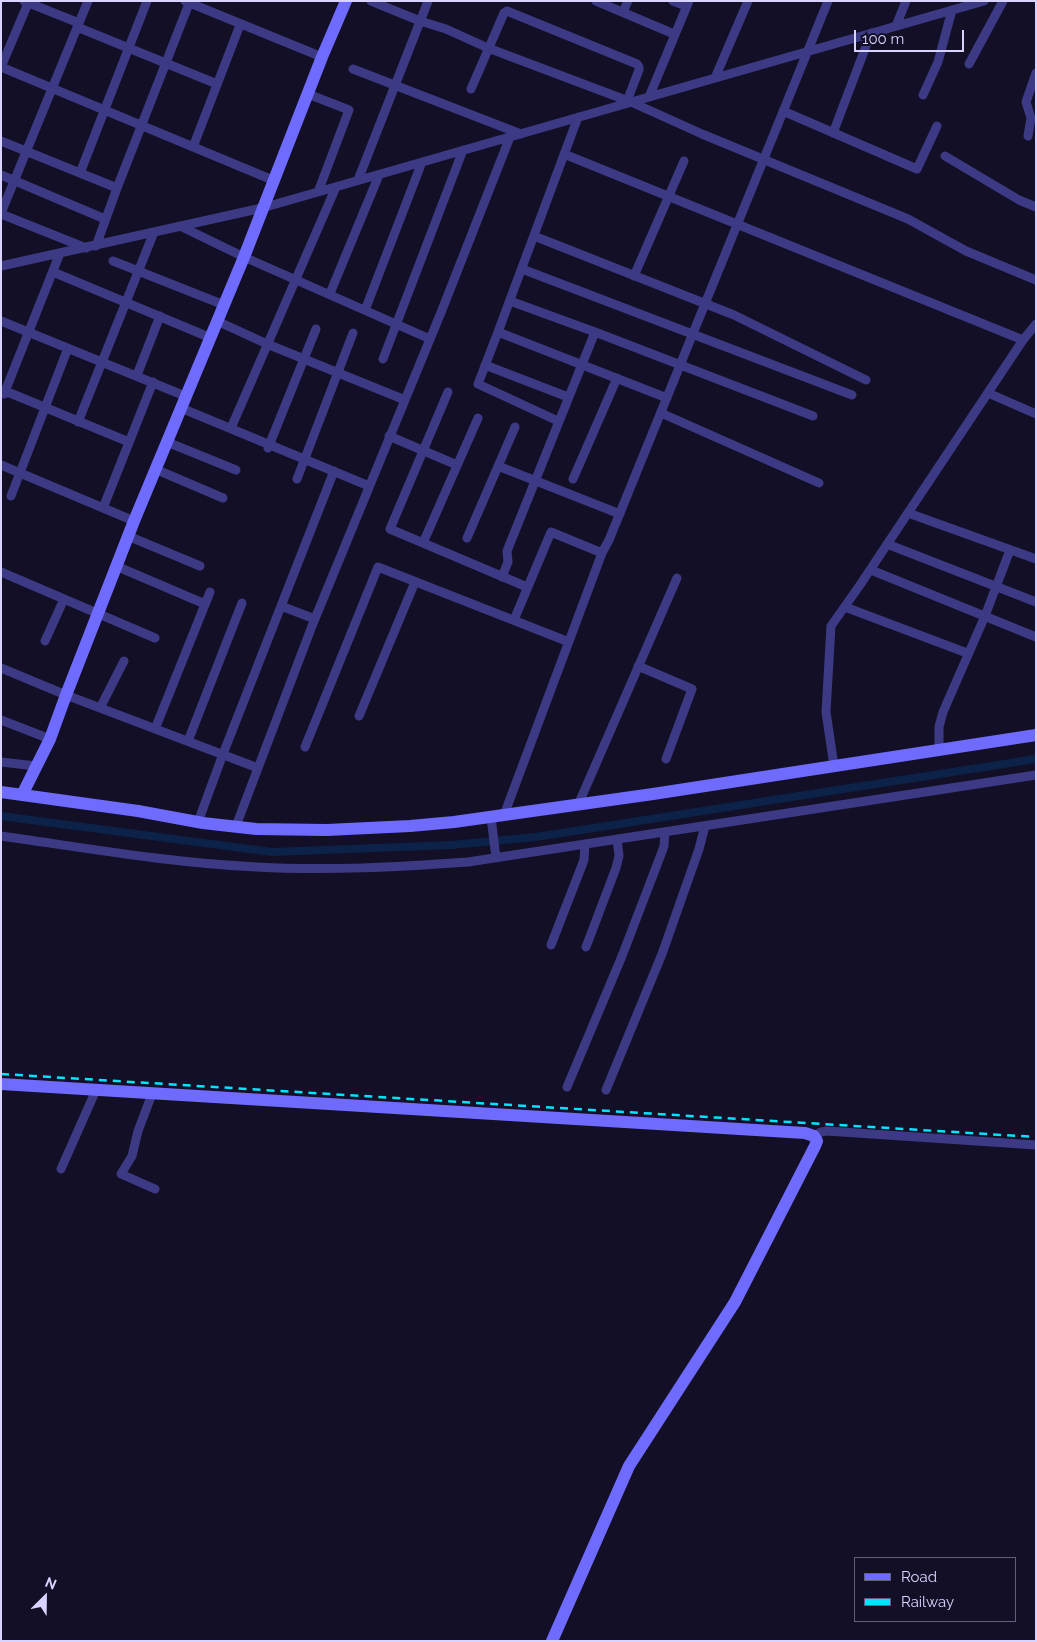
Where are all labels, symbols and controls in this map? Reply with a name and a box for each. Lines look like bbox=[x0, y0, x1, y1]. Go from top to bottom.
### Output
scale bar bbox=[857, 20, 967, 52]
text: 100 m bbox=[862, 30, 904, 48]
legend bbox=[854, 1557, 1017, 1622]
text: Road bbox=[901, 1568, 937, 1586]
north arrow bbox=[20, 1572, 70, 1622]
text: N bbox=[43, 1574, 59, 1593]
text: Railway bbox=[901, 1593, 954, 1611]

